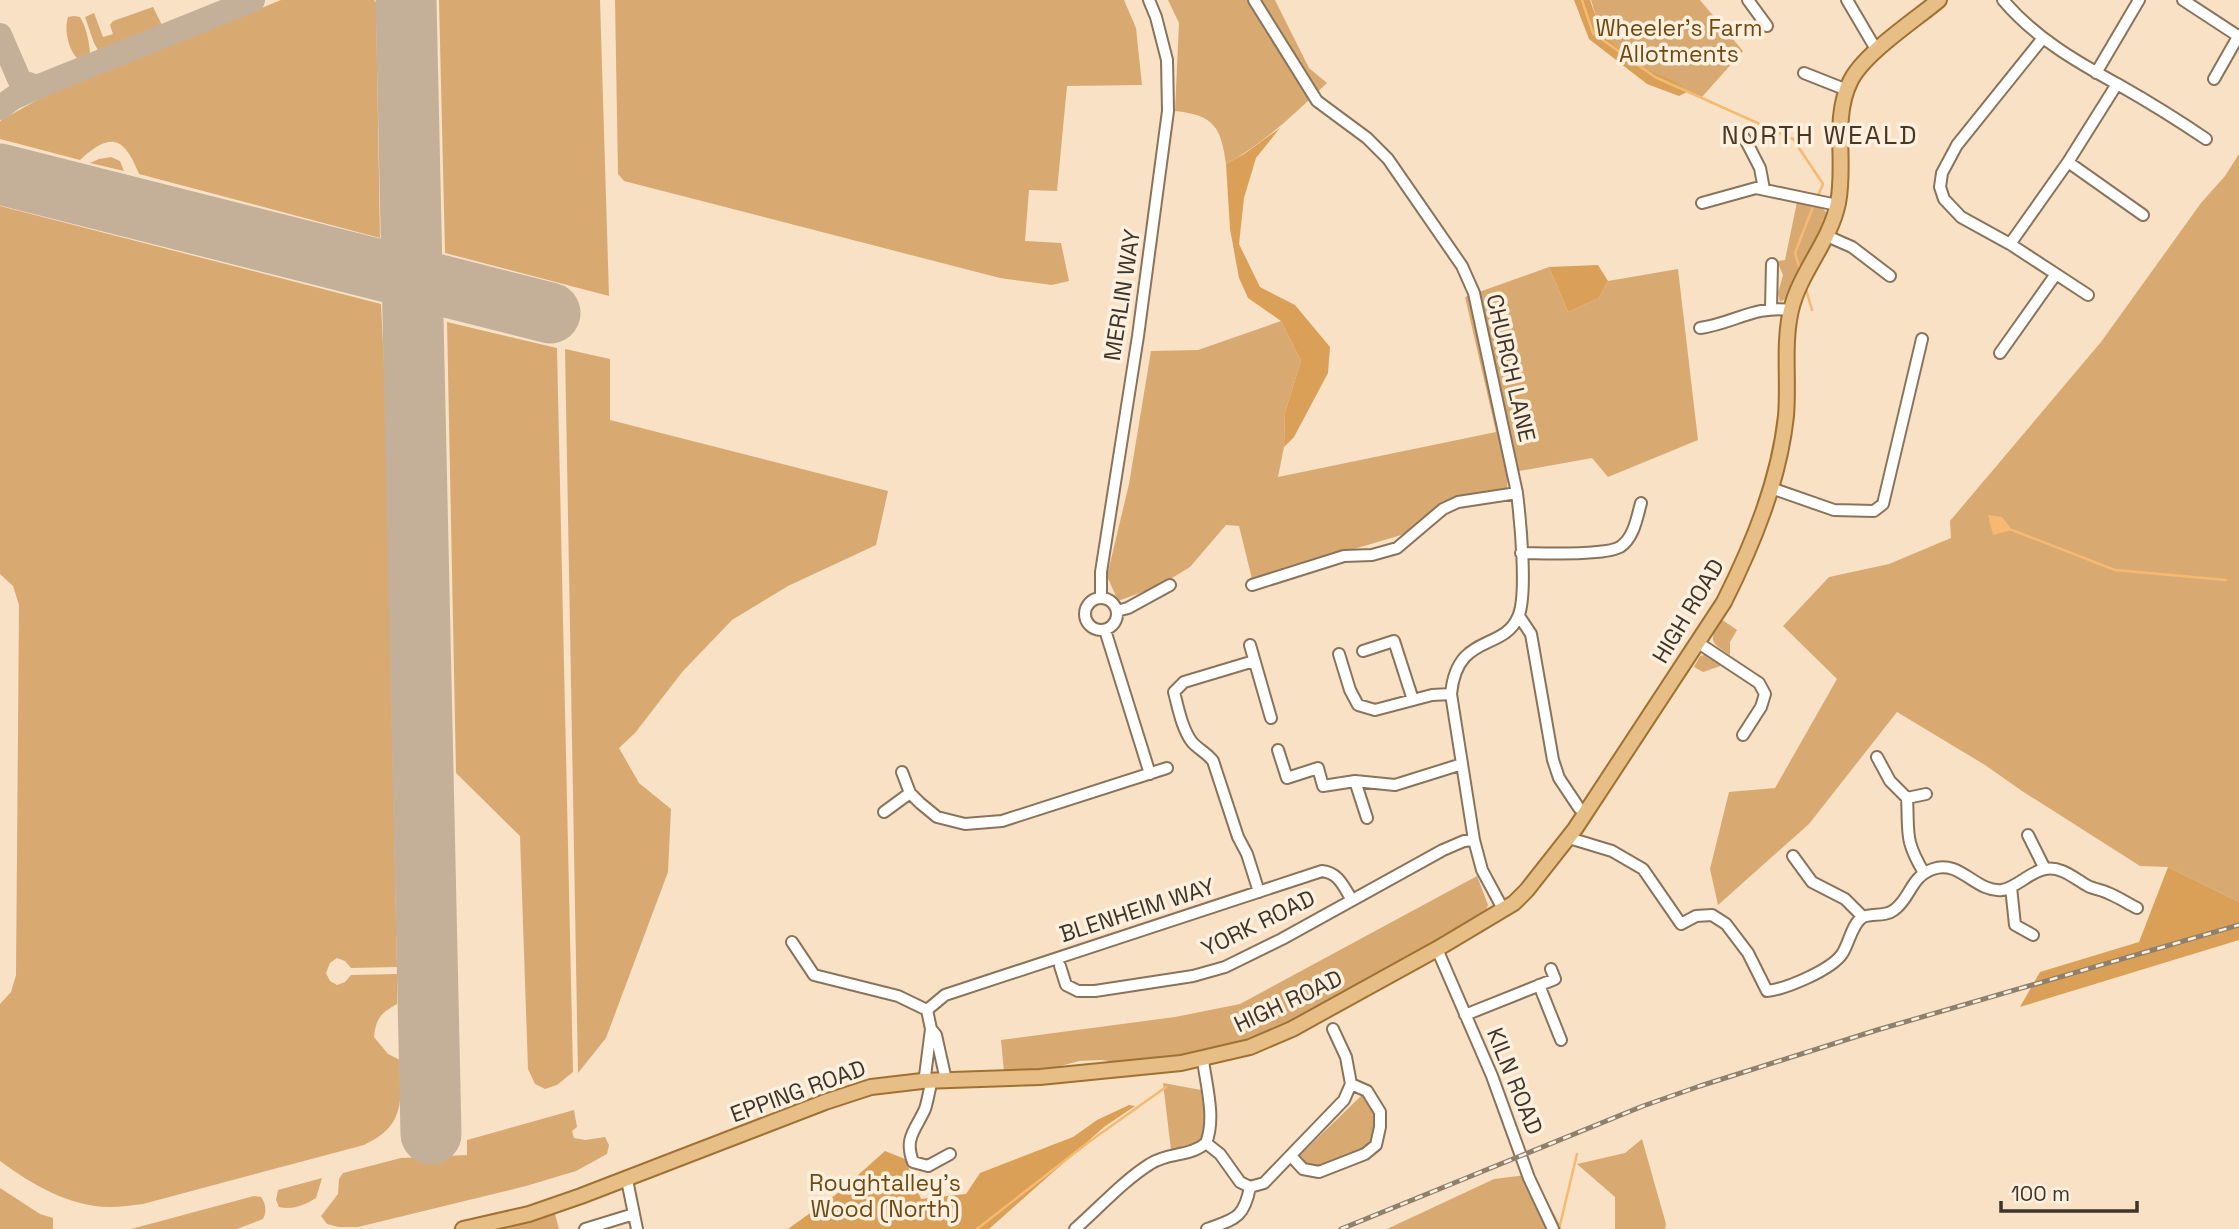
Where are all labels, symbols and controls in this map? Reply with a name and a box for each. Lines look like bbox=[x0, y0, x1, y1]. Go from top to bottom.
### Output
park label: Wheeler's Farm Allotments bbox=[1595, 13, 1763, 69]
district label: NORTH WEALD bbox=[1722, 118, 1918, 152]
street label: MERLIN WAY bbox=[1097, 227, 1147, 363]
street label: CHURCH LANE bbox=[1479, 291, 1543, 445]
street label: HIGH ROAD bbox=[1645, 553, 1731, 669]
street label: BLENHEIM WAY bbox=[1056, 871, 1218, 949]
street label: YORK ROAD bbox=[1196, 883, 1320, 963]
street label: HIGH ROAD bbox=[1229, 963, 1347, 1039]
street label: KILN ROAD bbox=[1480, 1023, 1550, 1139]
street label: EPPING ROAD bbox=[726, 1053, 870, 1129]
park label: Roughtalley's Wood (North) bbox=[809, 1168, 961, 1224]
scale bar bbox=[2001, 1170, 2138, 1214]
text: 100 m bbox=[2011, 1180, 2070, 1207]

